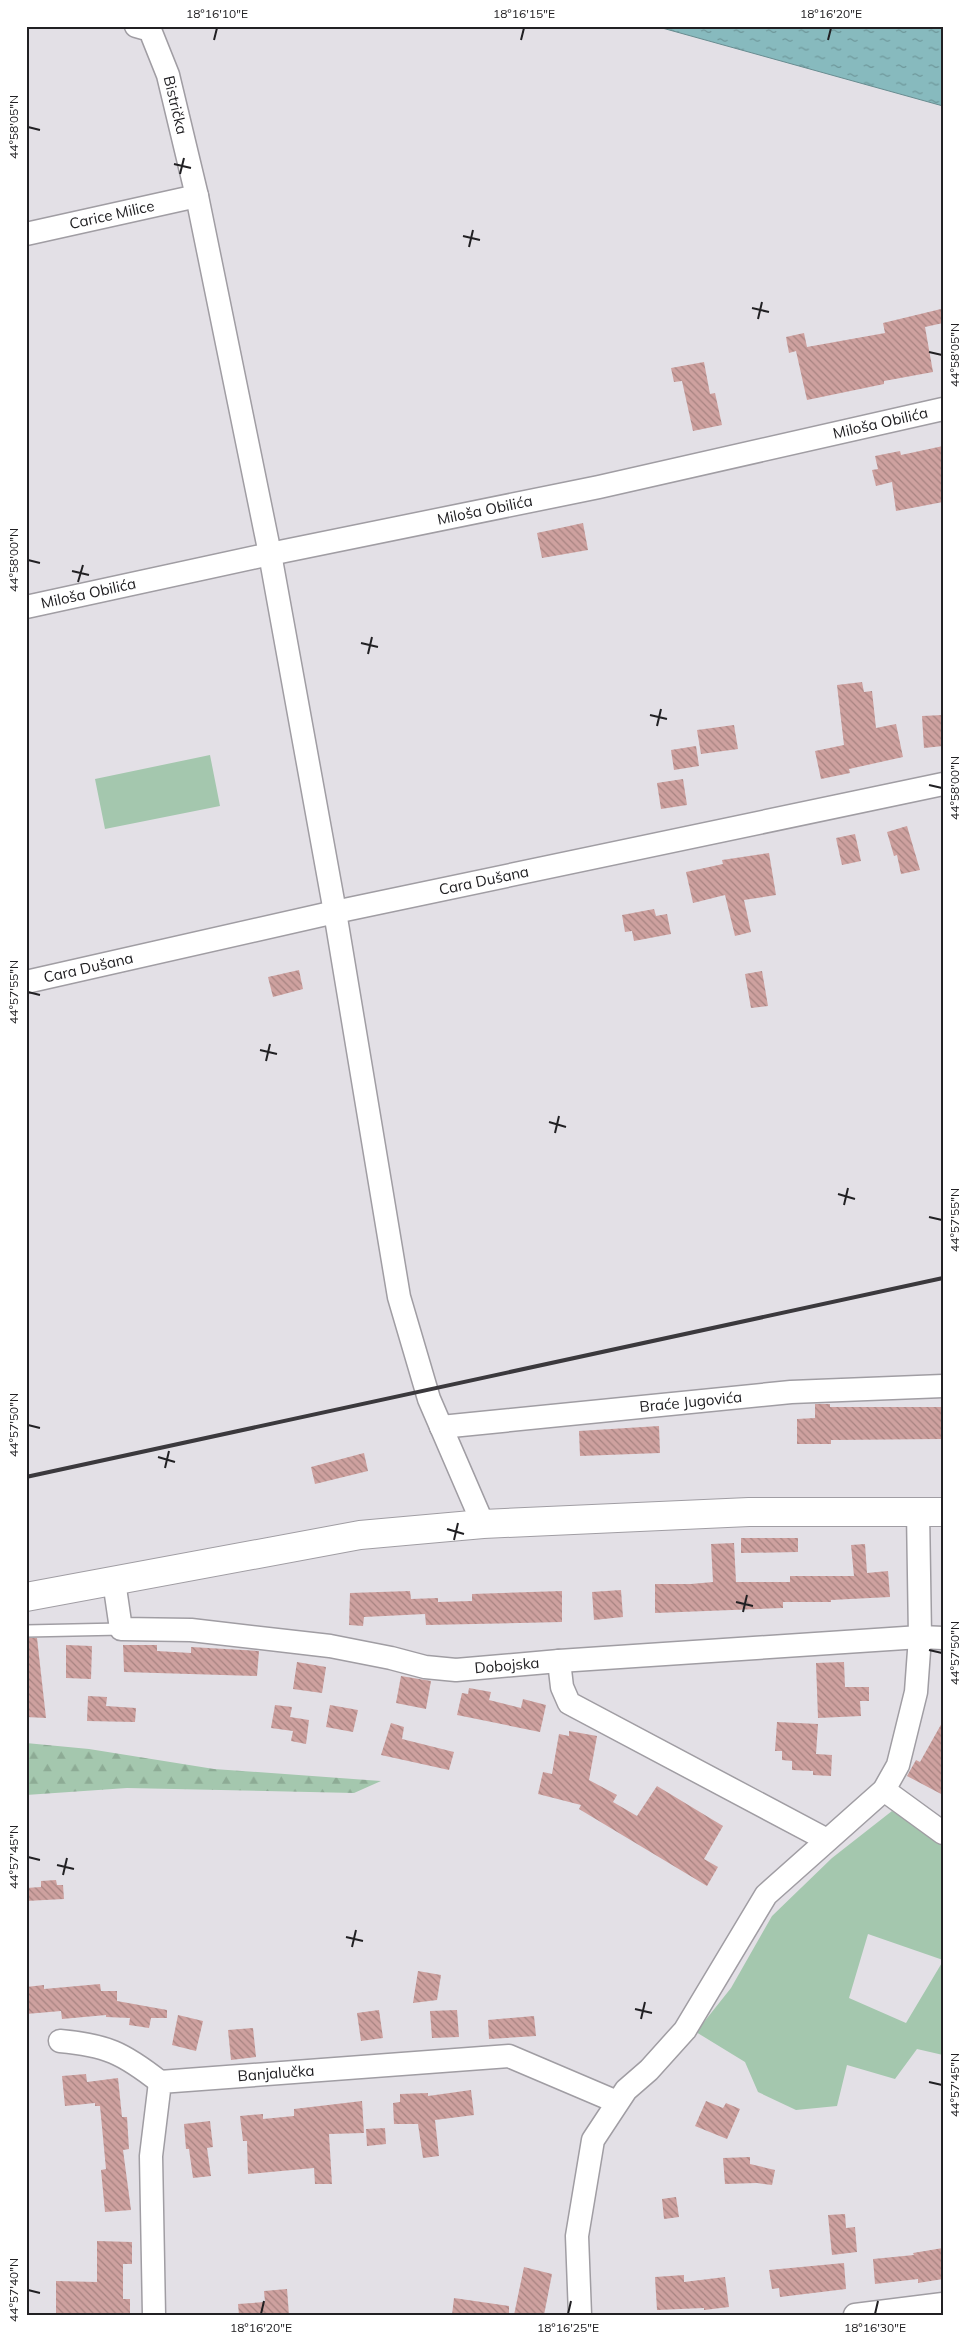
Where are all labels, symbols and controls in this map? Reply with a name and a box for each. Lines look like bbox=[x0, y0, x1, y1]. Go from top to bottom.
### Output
text: 18°16'10"E bbox=[186, 6, 248, 21]
text: 18°16'15"E bbox=[493, 6, 555, 21]
text: 18°16'20"E bbox=[800, 6, 862, 21]
street label: Bistrička bbox=[160, 74, 192, 136]
text: 44°58'05"N bbox=[6, 95, 21, 159]
street label: Carice Milice bbox=[68, 196, 156, 233]
text: 44°58'05"N bbox=[947, 323, 962, 387]
street label: Miloša Obilića bbox=[831, 403, 930, 443]
street label: Miloša Obilića bbox=[436, 491, 534, 529]
text: 44°58'00"N bbox=[6, 528, 21, 592]
street label: Miloša Obilića bbox=[39, 573, 138, 612]
text: 44°58'00"N bbox=[947, 756, 962, 820]
street label: Cara Dušana bbox=[437, 861, 531, 899]
street label: Cara Dušana bbox=[42, 948, 135, 987]
text: 44°57'55"N bbox=[6, 960, 21, 1024]
text: 44°57'55"N bbox=[947, 1188, 962, 1252]
street label: Braće Jugovića bbox=[639, 1387, 743, 1416]
text: 44°57'50"N bbox=[6, 1393, 21, 1457]
text: 44°57'50"N bbox=[947, 1621, 962, 1685]
street label: Dobojska bbox=[474, 1653, 540, 1677]
text: 44°57'45"N bbox=[6, 1825, 21, 1889]
text: 44°57'45"N bbox=[947, 2053, 962, 2117]
street label: Banjalučka bbox=[237, 2061, 315, 2085]
text: 44°57'40"N bbox=[6, 2258, 21, 2322]
text: 18°16'20"E bbox=[230, 2320, 292, 2335]
text: 18°16'25"E bbox=[537, 2320, 599, 2335]
text: 18°16'30"E bbox=[844, 2320, 906, 2335]

